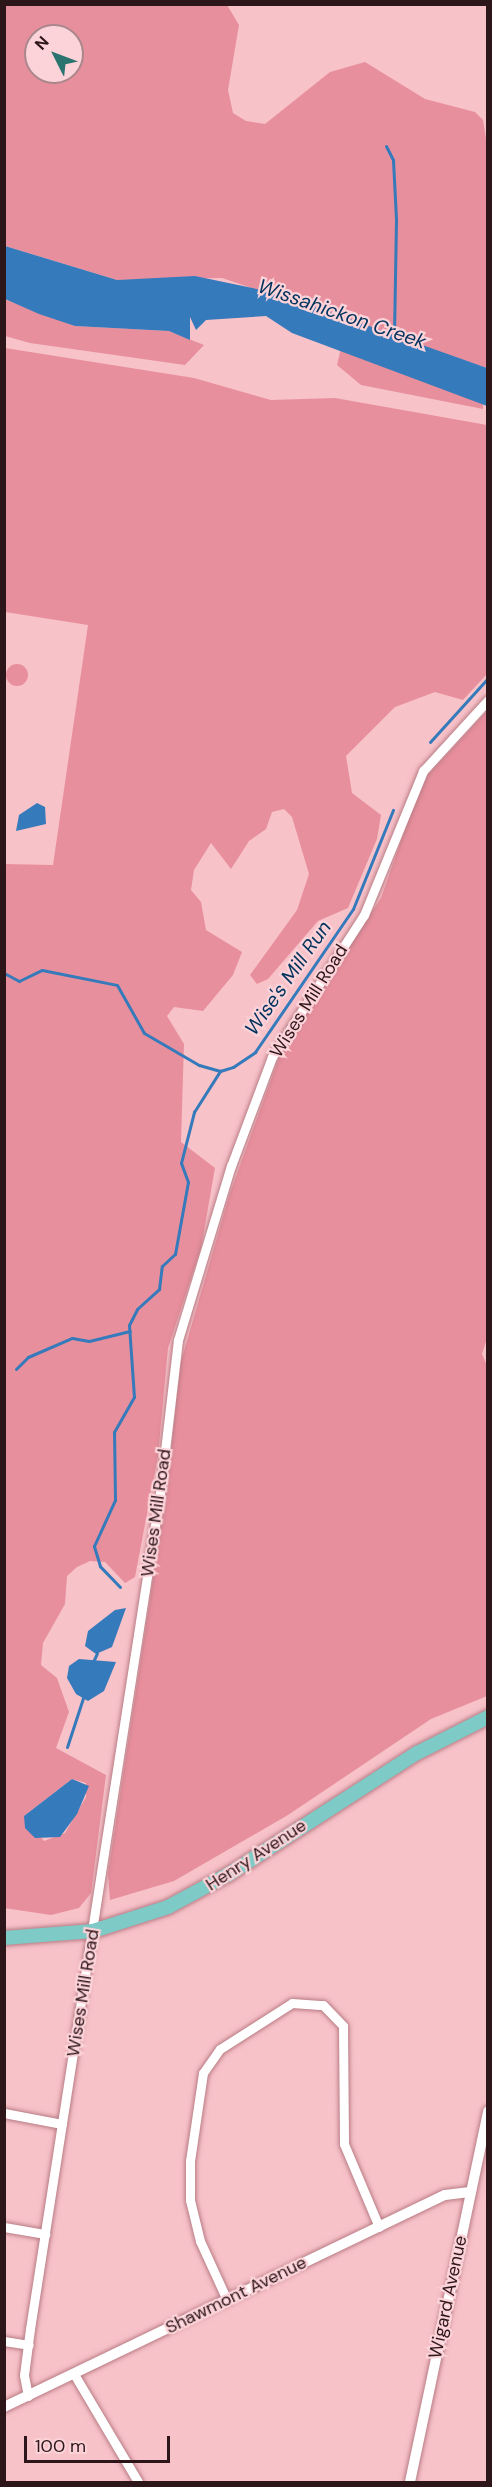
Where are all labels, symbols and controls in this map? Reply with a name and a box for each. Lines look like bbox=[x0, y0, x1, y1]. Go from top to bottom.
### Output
north arrow bbox=[24, 24, 84, 84]
text: N bbox=[30, 32, 53, 54]
water label: Wissahickon Creek bbox=[255, 274, 429, 354]
water label: Wise's Mill Run bbox=[240, 916, 336, 1040]
street label: Wises Mill Road bbox=[266, 941, 352, 1061]
street label: Wises Mill Road bbox=[136, 1448, 176, 1578]
street label: Henry Avenue bbox=[202, 1815, 310, 1895]
street label: Wises Mill Road bbox=[62, 1928, 104, 2058]
street label: Wigard Avenue bbox=[424, 2234, 472, 2360]
street label: Shawmont Avenue bbox=[162, 2251, 310, 2339]
scale bar bbox=[27, 2424, 172, 2462]
text: 100 m bbox=[35, 2434, 86, 2458]

